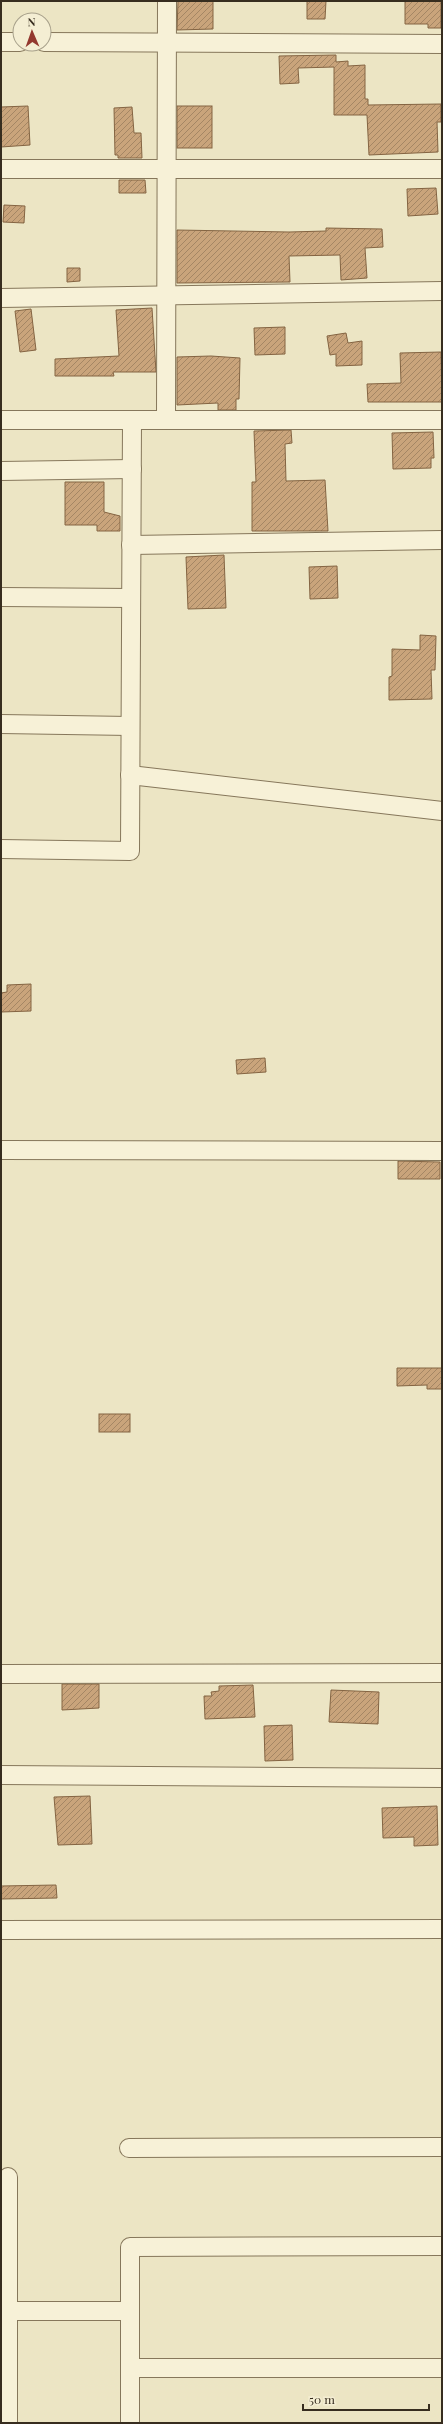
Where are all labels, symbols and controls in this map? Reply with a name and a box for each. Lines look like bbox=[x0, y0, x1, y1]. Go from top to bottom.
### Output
north arrow bbox=[12, 12, 52, 52]
text: N bbox=[27, 14, 36, 29]
scale bar bbox=[303, 2386, 429, 2412]
text: 50 m bbox=[309, 2391, 335, 2407]

